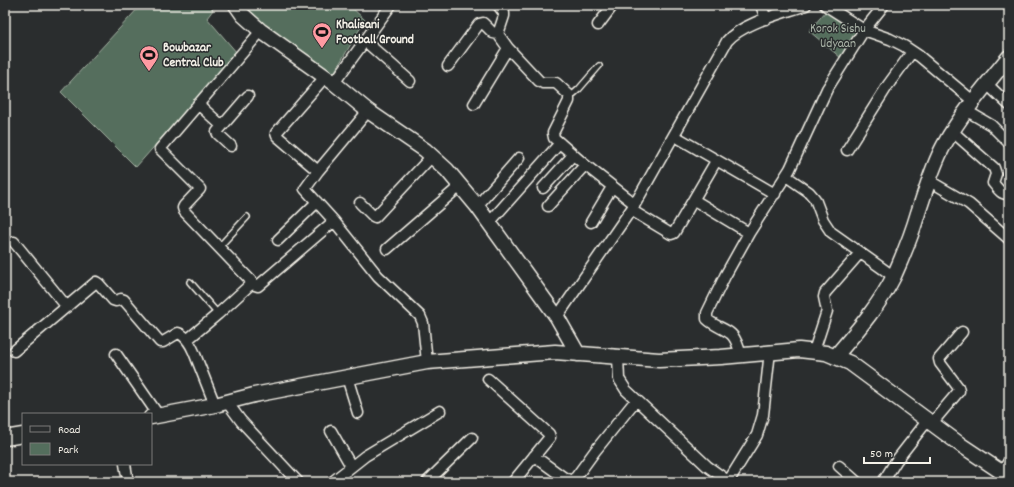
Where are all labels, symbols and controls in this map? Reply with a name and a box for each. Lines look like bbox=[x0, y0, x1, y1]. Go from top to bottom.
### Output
place label: Khalisani Football Ground bbox=[336, 16, 414, 50]
park label: Korok Sishu Udyaan bbox=[810, 20, 866, 54]
sports icon: Khalisani Football Ground bbox=[311, 21, 333, 49]
place label: Bowbazar Central Club bbox=[163, 39, 224, 73]
sports icon: Bowbazar Central Club bbox=[138, 44, 160, 72]
legend bbox=[22, 413, 152, 465]
text: Road bbox=[58, 422, 80, 439]
scale bar bbox=[864, 439, 930, 465]
text: Park bbox=[58, 442, 79, 459]
text: 50 m bbox=[870, 446, 893, 463]

